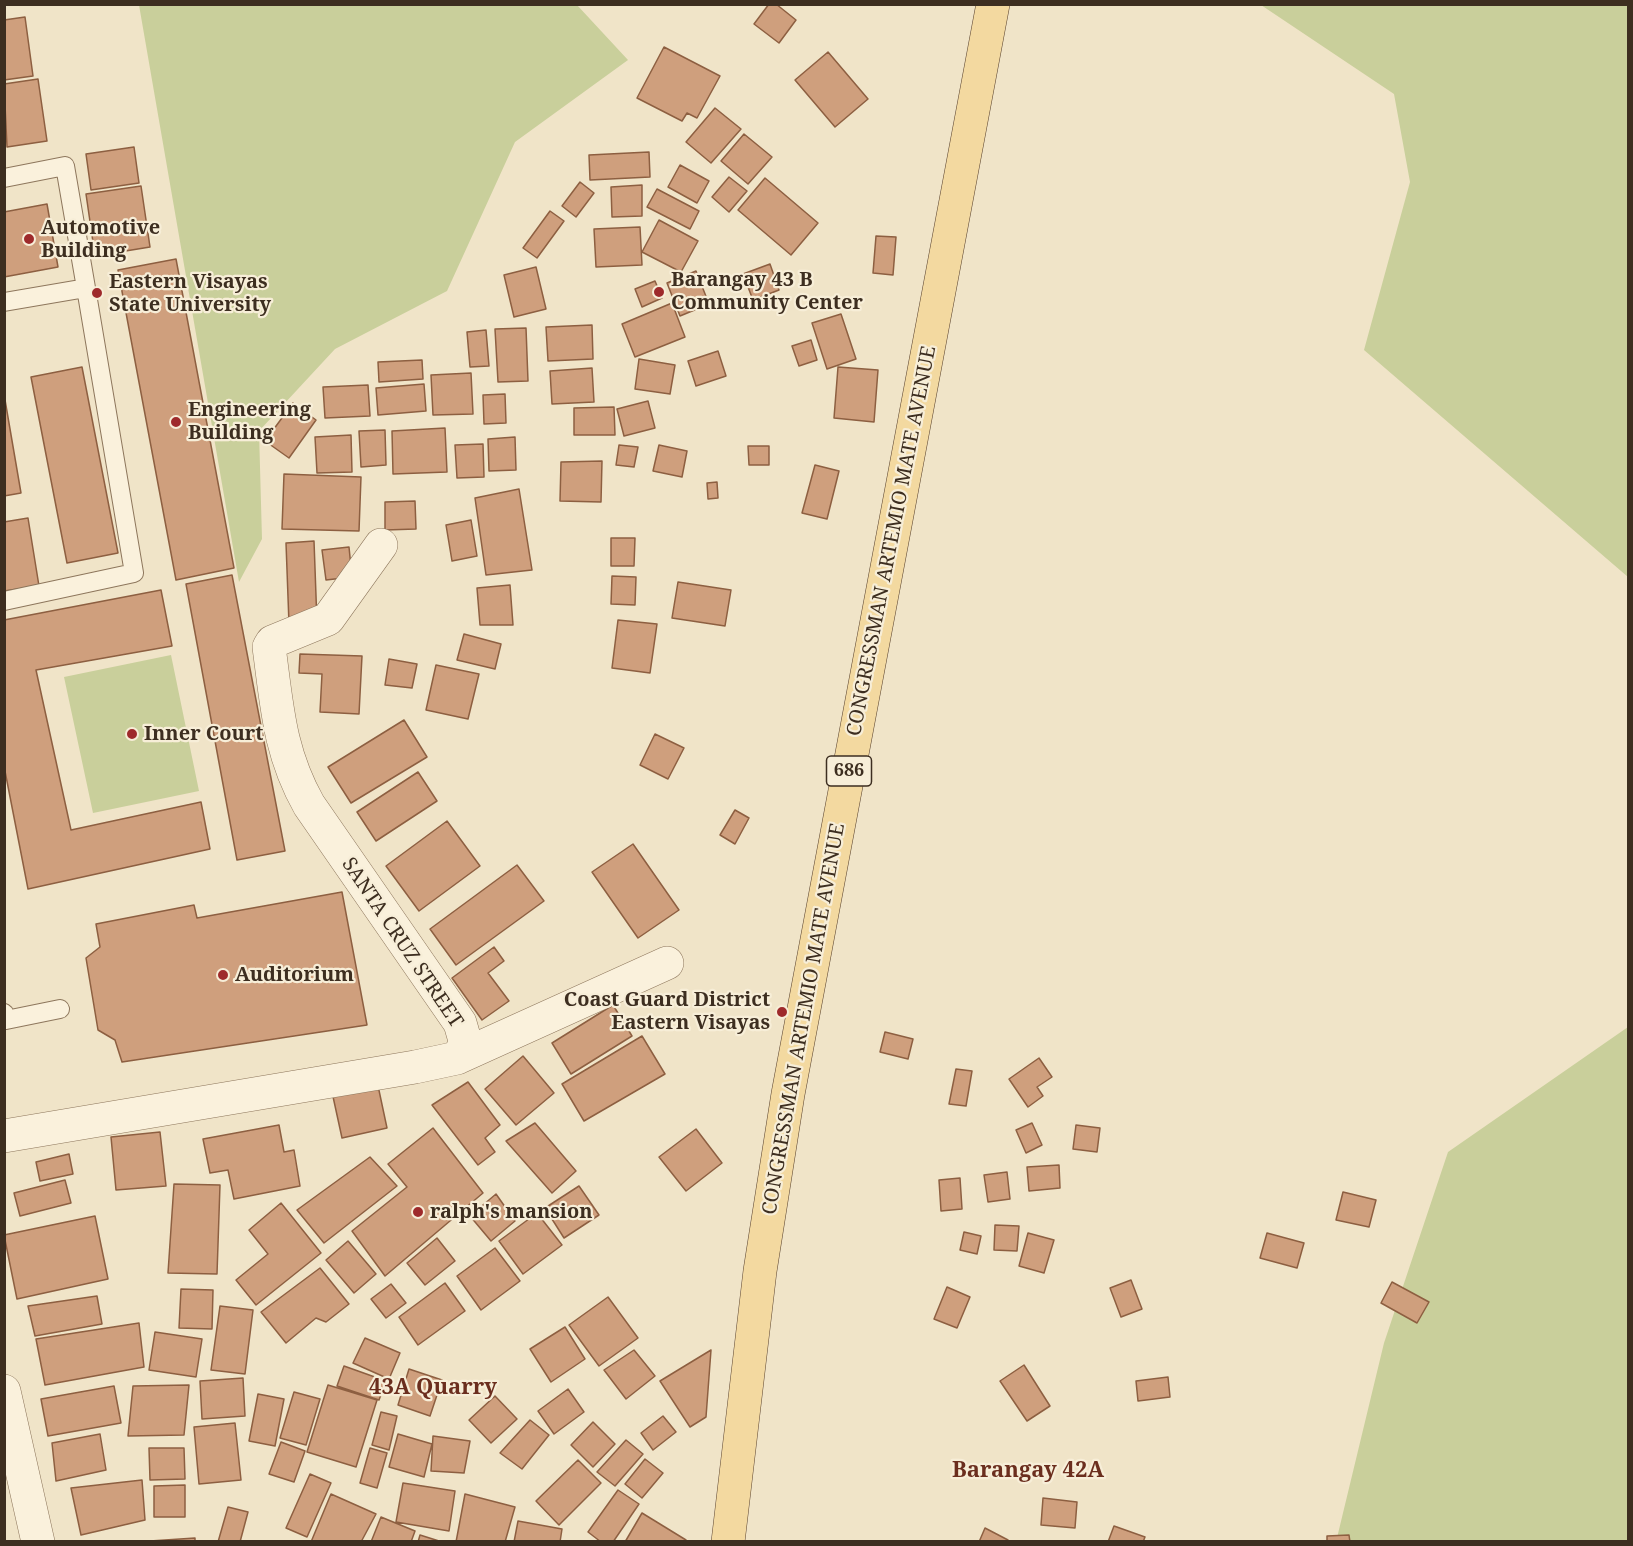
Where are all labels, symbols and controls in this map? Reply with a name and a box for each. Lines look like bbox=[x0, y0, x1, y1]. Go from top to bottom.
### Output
place label: Automotive Building bbox=[41, 216, 160, 263]
marker: Automotive Building bbox=[22, 232, 36, 246]
place label: Barangay 43 B Community Center bbox=[671, 268, 863, 315]
place label: Eastern Visayas State University bbox=[109, 270, 271, 317]
marker: Barangay 43 B Community Center bbox=[652, 285, 666, 299]
marker: Eastern Visayas State University bbox=[90, 286, 104, 300]
street label: CONGRESSMAN ARTEMIO MATE AVENUE bbox=[842, 344, 942, 738]
place label: Engineering Building bbox=[188, 398, 311, 445]
marker: Engineering Building bbox=[169, 415, 183, 429]
place label: Inner Court bbox=[144, 722, 263, 746]
marker: Inner Court bbox=[125, 727, 139, 741]
road number: 686 bbox=[826, 756, 872, 786]
street label: CONGRESSMAN ARTEMIO MATE AVENUE bbox=[758, 821, 850, 1217]
street label: SANTA CRUZ STREET bbox=[336, 853, 468, 1033]
place label: Auditorium bbox=[235, 963, 354, 987]
marker: Auditorium bbox=[216, 968, 230, 982]
place label: Coast Guard District Eastern Visayas bbox=[564, 988, 770, 1035]
marker: Coast Guard District Eastern Visayas bbox=[775, 1005, 789, 1019]
place label: ralph's mansion bbox=[430, 1200, 592, 1224]
marker: ralph's mansion bbox=[411, 1205, 425, 1219]
district label: 43A Quarry bbox=[369, 1375, 497, 1401]
district label: Barangay 42A bbox=[952, 1458, 1104, 1484]

